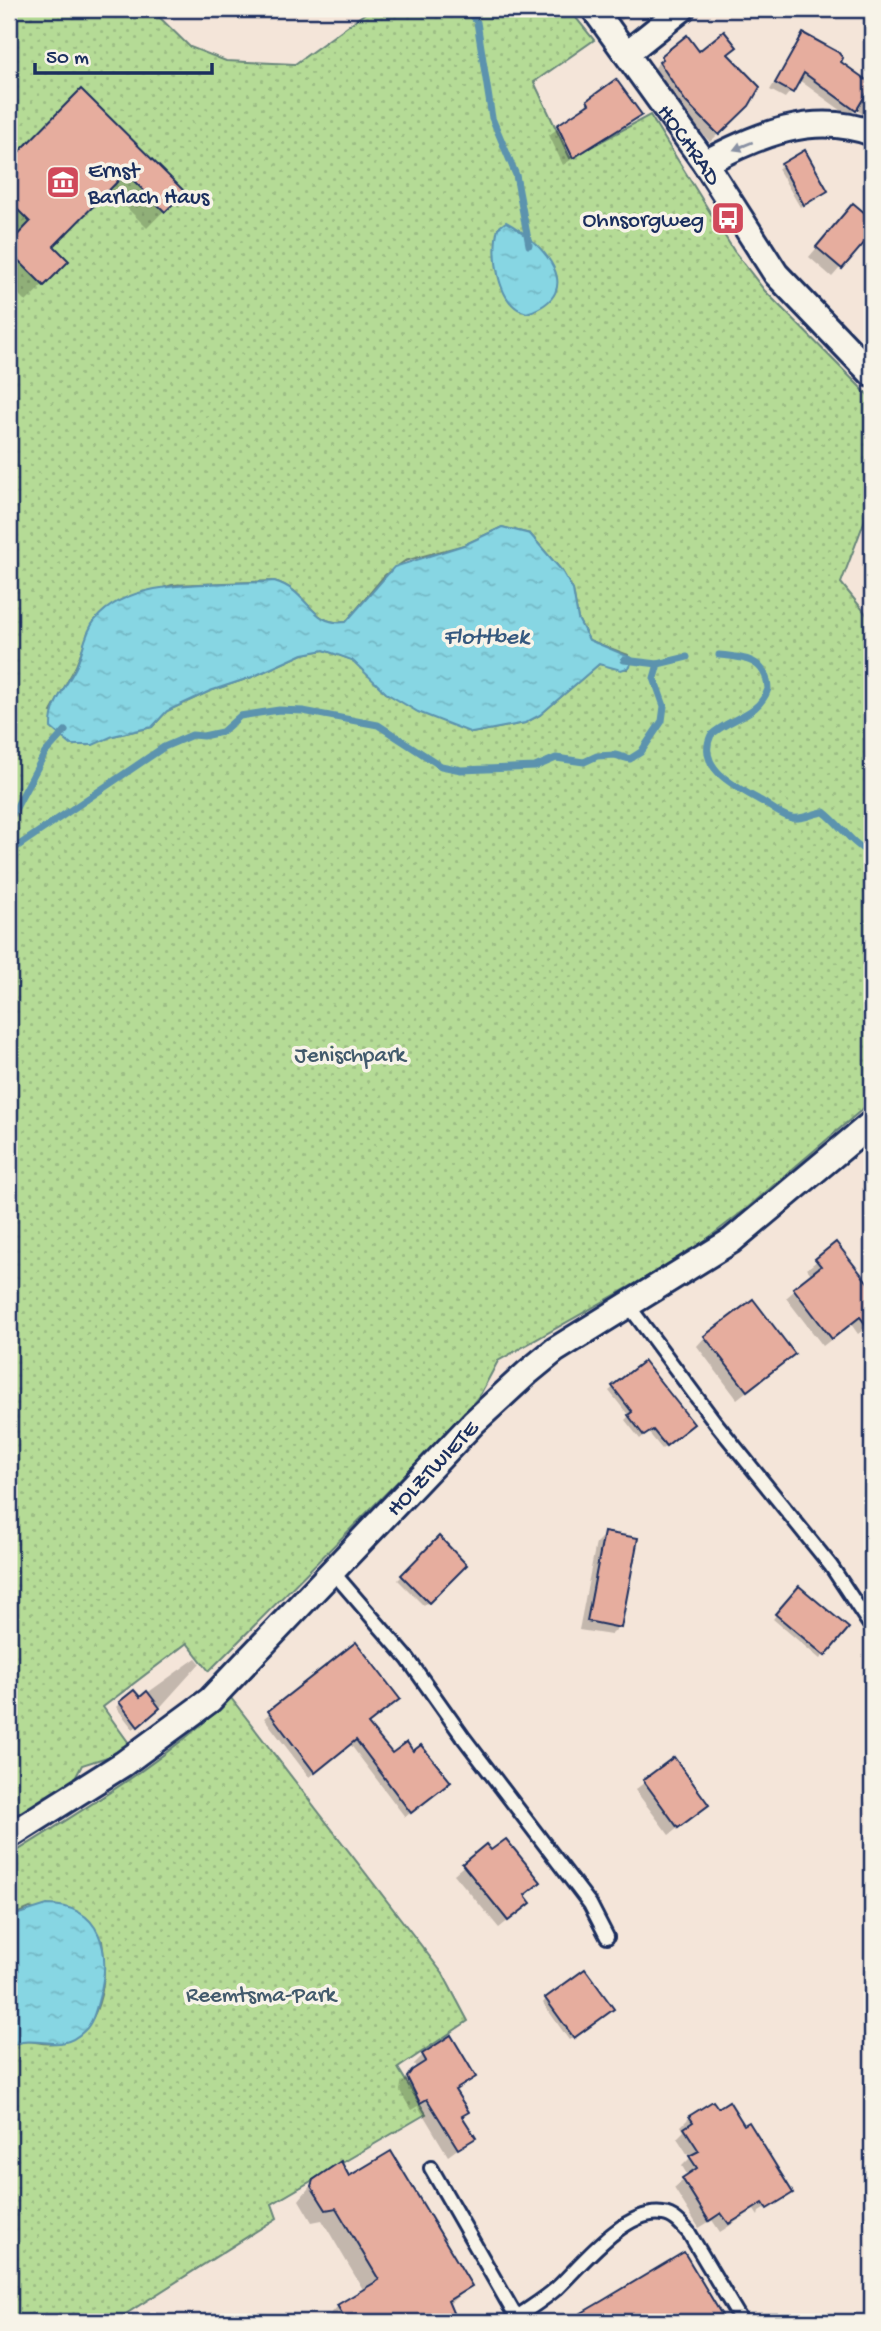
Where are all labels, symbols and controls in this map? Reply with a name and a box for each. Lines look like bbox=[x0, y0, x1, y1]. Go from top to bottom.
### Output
scale bar bbox=[35, 32, 212, 76]
text: 50 m bbox=[46, 47, 89, 72]
street label: HOCHRAD bbox=[650, 100, 726, 192]
one-way arrow bbox=[732, 140, 753, 151]
place label: Ernst Barlach Haus bbox=[87, 159, 210, 212]
museum icon: Ernst Barlach Haus bbox=[44, 163, 82, 201]
bus stop icon: Ohnsorgweg bbox=[709, 199, 747, 237]
place label: Ohnsorgweg bbox=[582, 208, 704, 235]
water label: Flottbek bbox=[443, 624, 531, 653]
park label: Jenischpark bbox=[294, 1043, 408, 1070]
street label: HOLZTWIETE bbox=[382, 1415, 487, 1523]
park label: Reemtsma-Park bbox=[186, 1983, 339, 2010]

